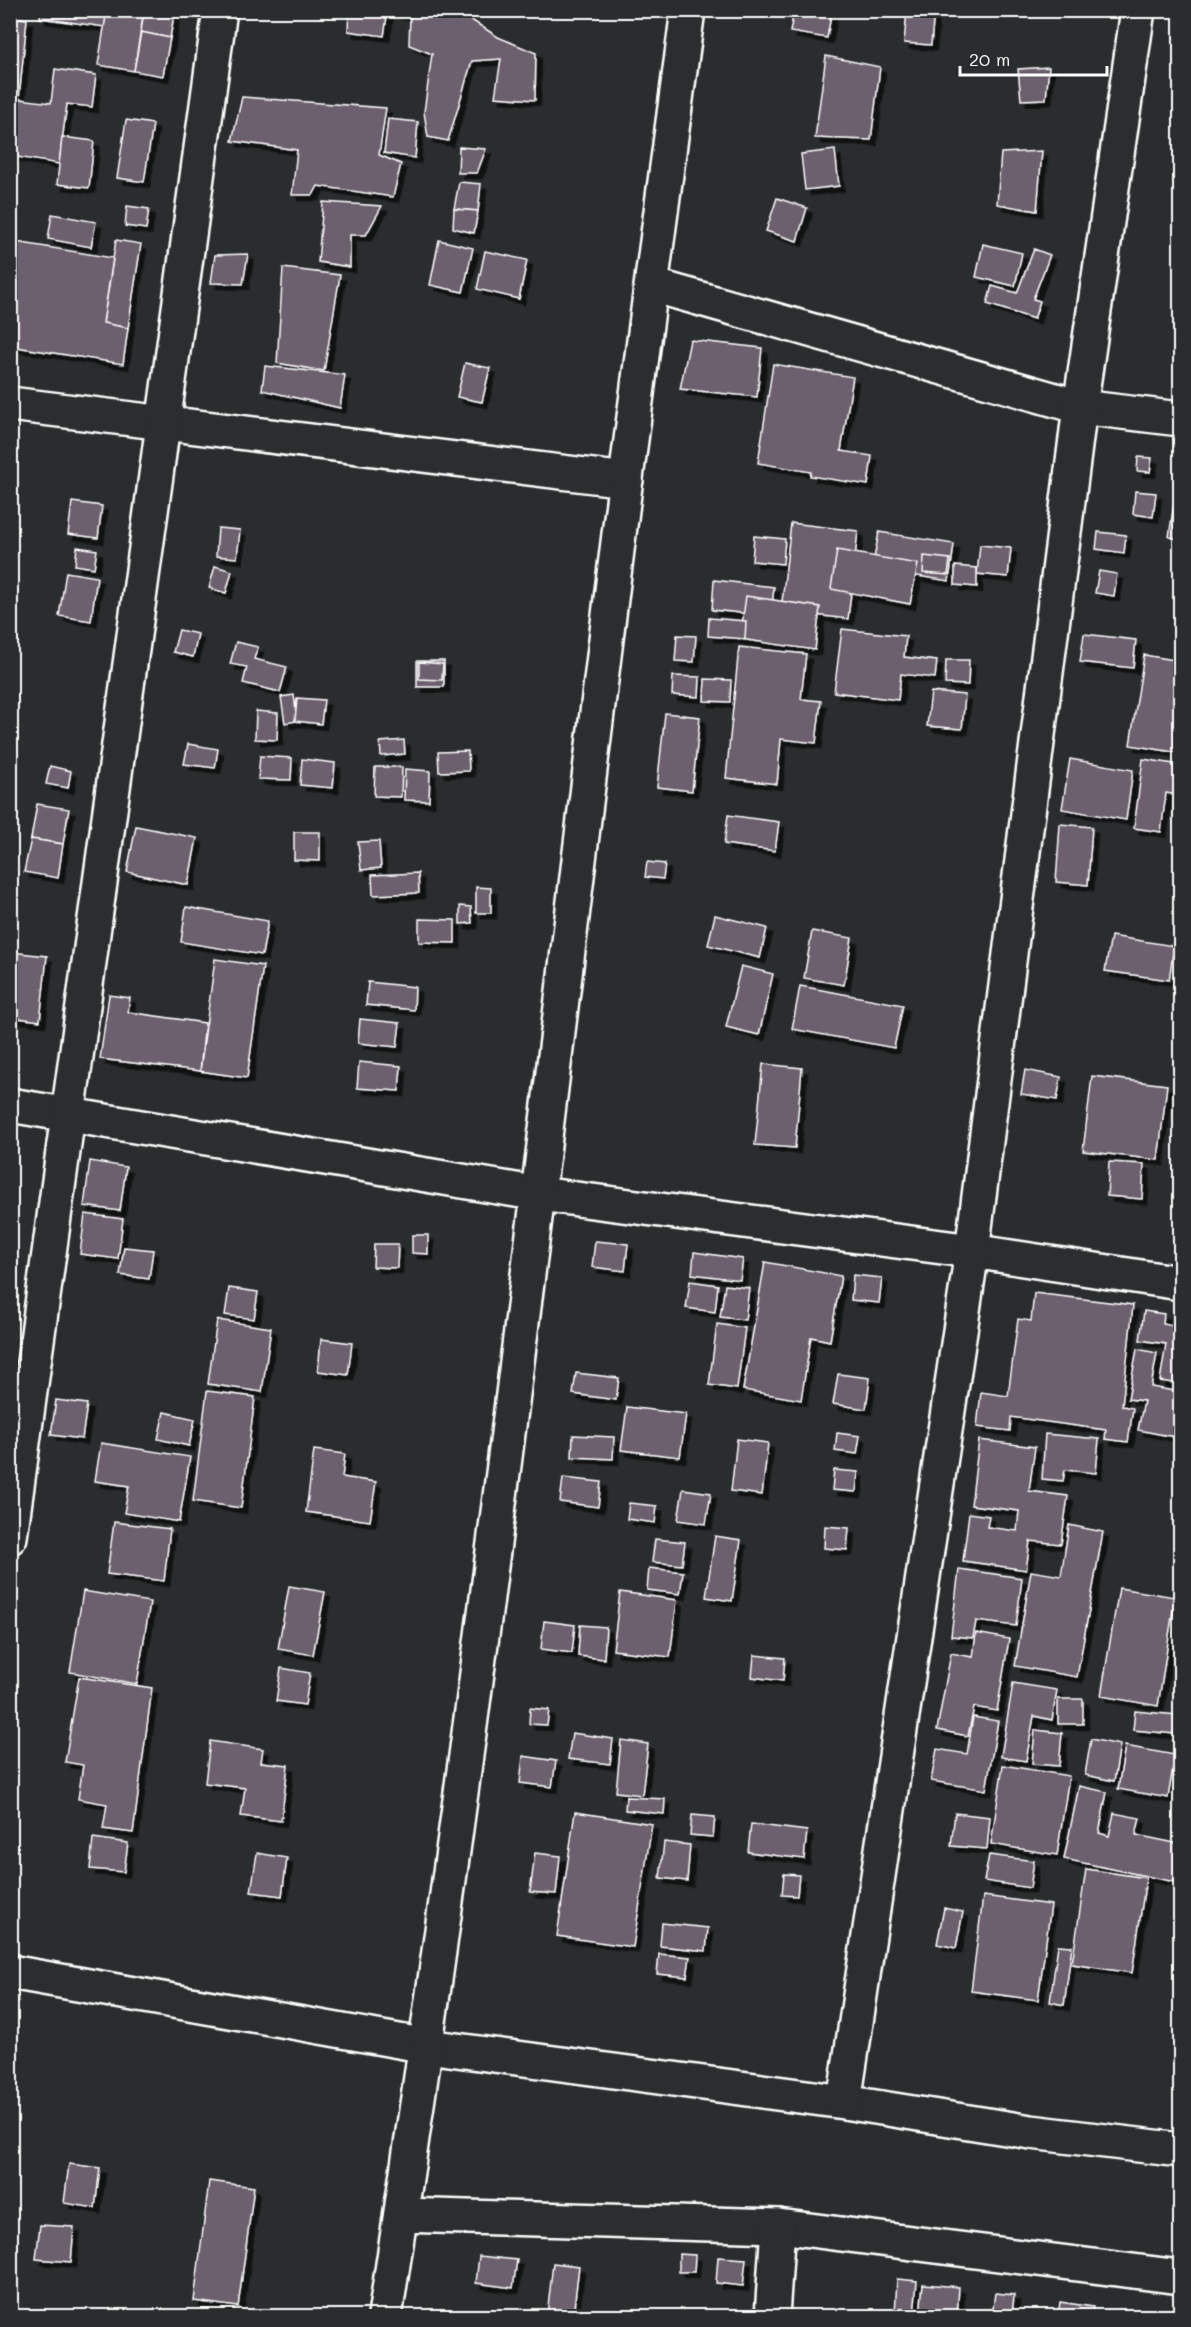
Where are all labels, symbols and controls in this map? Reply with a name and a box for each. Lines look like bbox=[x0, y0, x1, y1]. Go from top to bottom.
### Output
scale bar bbox=[960, 39, 1107, 77]
text: 20 m bbox=[969, 47, 1010, 71]

